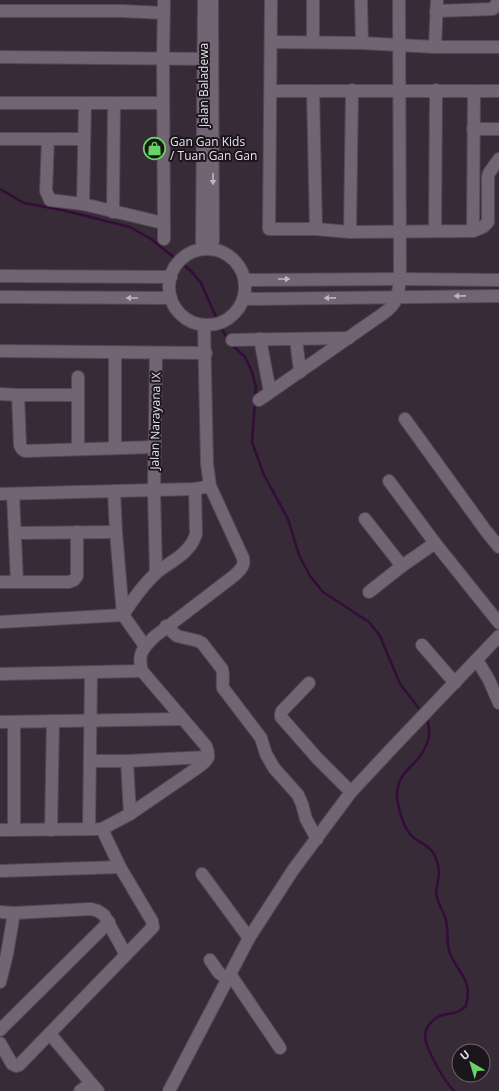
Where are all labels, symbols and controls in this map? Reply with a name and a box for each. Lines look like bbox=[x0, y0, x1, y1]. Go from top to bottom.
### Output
street label: Jalan Baladewa bbox=[195, 43, 212, 128]
place label: Gan Gan Kids / Tuan Gan Gan bbox=[170, 133, 257, 164]
shop icon: Gan Gan Kids / Tuan Gan Gan bbox=[142, 135, 168, 161]
one-way arrow bbox=[210, 173, 216, 186]
one-way arrow bbox=[278, 276, 291, 282]
one-way arrow bbox=[453, 293, 466, 299]
one-way arrow bbox=[324, 294, 336, 301]
one-way arrow bbox=[125, 295, 138, 301]
street label: Jalan Narayana IX bbox=[146, 372, 164, 471]
north arrow bbox=[451, 1043, 491, 1083]
text: U bbox=[457, 1046, 472, 1063]

